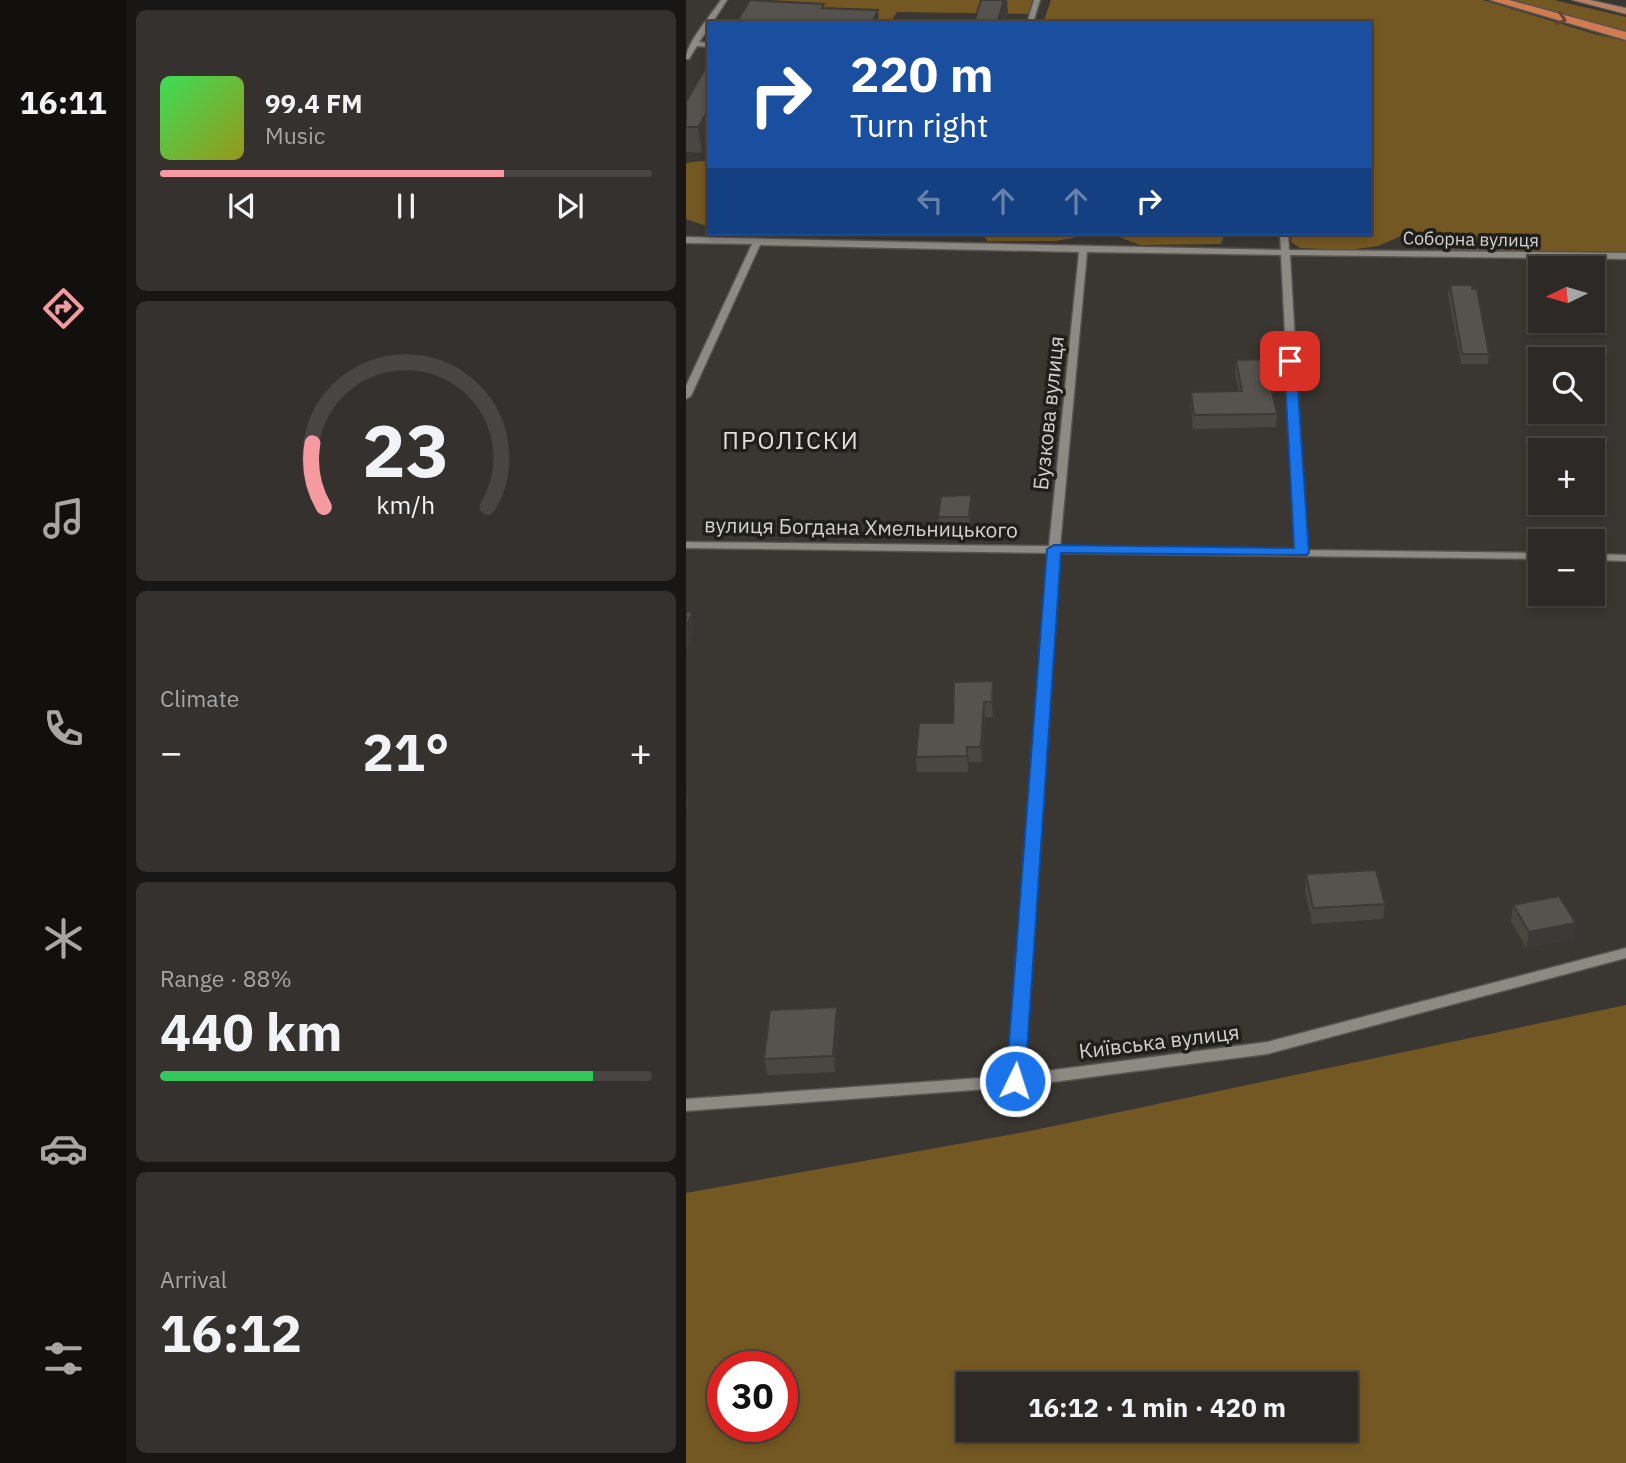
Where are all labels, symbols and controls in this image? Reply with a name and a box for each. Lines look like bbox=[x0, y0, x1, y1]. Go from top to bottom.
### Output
one-way arrow bbox=[1555, 11, 1567, 25]
text: 220 m bbox=[850, 42, 994, 105]
icon: right bbox=[735, 49, 826, 140]
text: 16:11 bbox=[19, 81, 107, 123]
text: 99.4 FM bbox=[265, 86, 363, 120]
text: Turn right bbox=[850, 104, 988, 146]
text: Music bbox=[265, 120, 325, 150]
icon: left bbox=[911, 182, 949, 220]
icon: ahead bbox=[984, 182, 1022, 220]
icon: ahead bbox=[1057, 182, 1095, 220]
icon: right bbox=[1130, 182, 1168, 220]
icon: previous bbox=[223, 187, 261, 225]
icon: pause bbox=[387, 187, 425, 225]
icon: next bbox=[551, 187, 589, 225]
street label: Соборна вулиця bbox=[1403, 226, 1539, 252]
north arrow bbox=[1528, 256, 1605, 332]
map controls bbox=[1528, 256, 1605, 606]
icon: directions bbox=[39, 284, 88, 333]
pin bbox=[1260, 331, 1320, 391]
street label: Бузкова вулиця bbox=[1026, 335, 1070, 491]
icon: arrive bbox=[1271, 342, 1309, 380]
button: search bbox=[1528, 347, 1605, 424]
text: 23 bbox=[362, 402, 450, 497]
district label: ПРОЛІСКИ bbox=[722, 424, 860, 456]
button: + bbox=[1528, 438, 1605, 515]
text: km/h bbox=[377, 488, 435, 521]
icon: music bbox=[39, 494, 88, 543]
street label: вулиця Богдана Хмельницького bbox=[704, 510, 1018, 544]
button: − bbox=[1528, 529, 1605, 606]
text: Climate bbox=[160, 683, 239, 713]
icon: phone bbox=[39, 704, 88, 753]
text: 21° bbox=[363, 718, 449, 785]
text: − bbox=[160, 727, 183, 776]
text: + bbox=[629, 727, 652, 776]
icon: climate bbox=[39, 914, 88, 963]
text: Range · 88% bbox=[160, 963, 292, 993]
text: 440 km bbox=[160, 998, 342, 1065]
street label: Київська вулиця bbox=[1077, 1017, 1241, 1065]
position arrow bbox=[978, 1044, 1052, 1118]
icon: car bbox=[39, 1124, 88, 1173]
text: Arrival bbox=[160, 1264, 227, 1294]
text: 16:12 bbox=[160, 1299, 302, 1366]
icon: filters bbox=[39, 1334, 88, 1383]
speed limit sign: 30 bbox=[707, 1351, 798, 1442]
text: 16:12 · 1 min · 420 m bbox=[1028, 1390, 1286, 1424]

